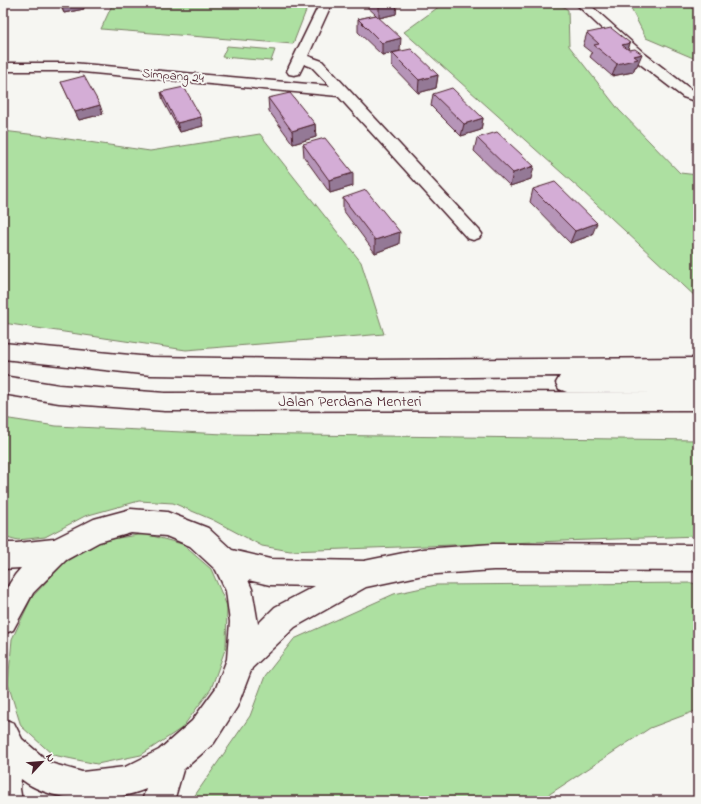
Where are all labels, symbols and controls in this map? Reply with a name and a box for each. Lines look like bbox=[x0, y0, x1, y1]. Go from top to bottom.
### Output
street label: Simpang 24 bbox=[141, 64, 205, 89]
street label: Jalan Perdana Menteri bbox=[278, 390, 422, 414]
north arrow bbox=[22, 742, 62, 782]
text: N bbox=[41, 751, 59, 765]

